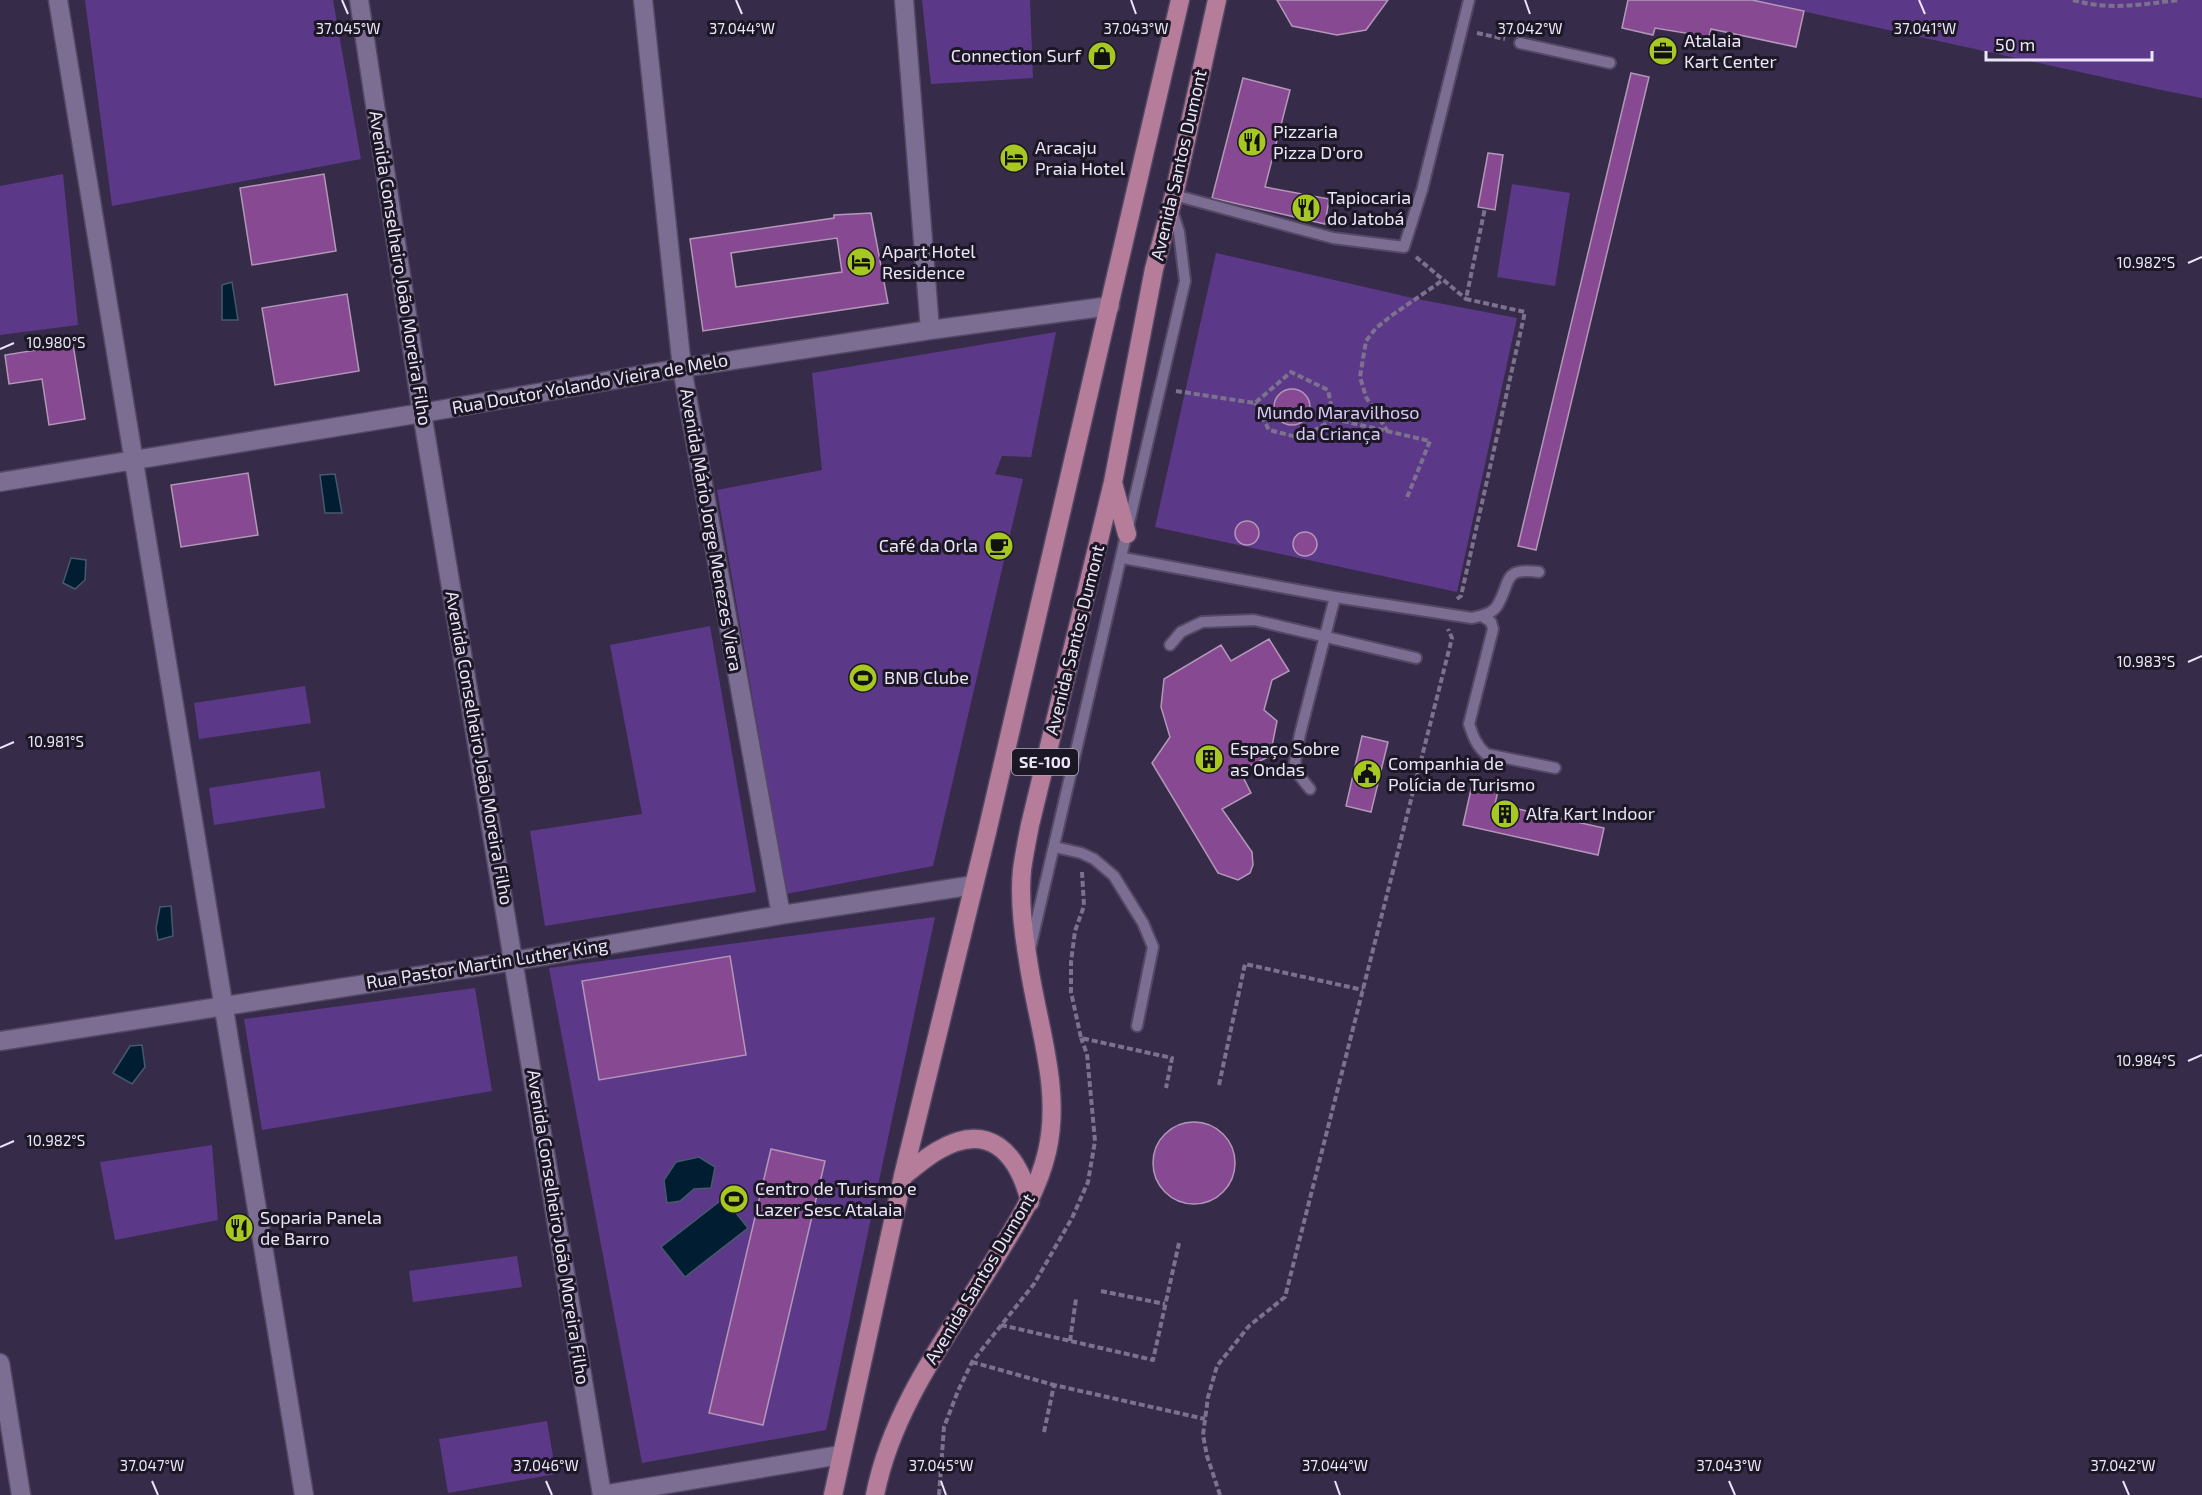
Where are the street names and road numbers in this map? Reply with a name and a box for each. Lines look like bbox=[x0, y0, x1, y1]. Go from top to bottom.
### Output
street label: Avenida Santos Dumont bbox=[1145, 67, 1211, 262]
street label: Avenida Conselheiro João Moreira Filho bbox=[365, 109, 437, 427]
street label: Rua Doutor Yolando Vieira de Melo bbox=[450, 348, 730, 418]
street label: Avenida Mário Jorge Menezes Viera bbox=[676, 387, 748, 673]
street label: Avenida Santos Dumont bbox=[1040, 542, 1108, 737]
street label: Avenida Conselheiro João Moreira Filho bbox=[441, 589, 518, 907]
road number: SE-100 bbox=[1012, 749, 1078, 775]
street label: Rua Pastor Martin Luther King bbox=[364, 933, 609, 993]
street label: Avenida Conselheiro João Moreira Filho bbox=[523, 1068, 595, 1386]
street label: Avenida Santos Dumont bbox=[919, 1189, 1039, 1368]

